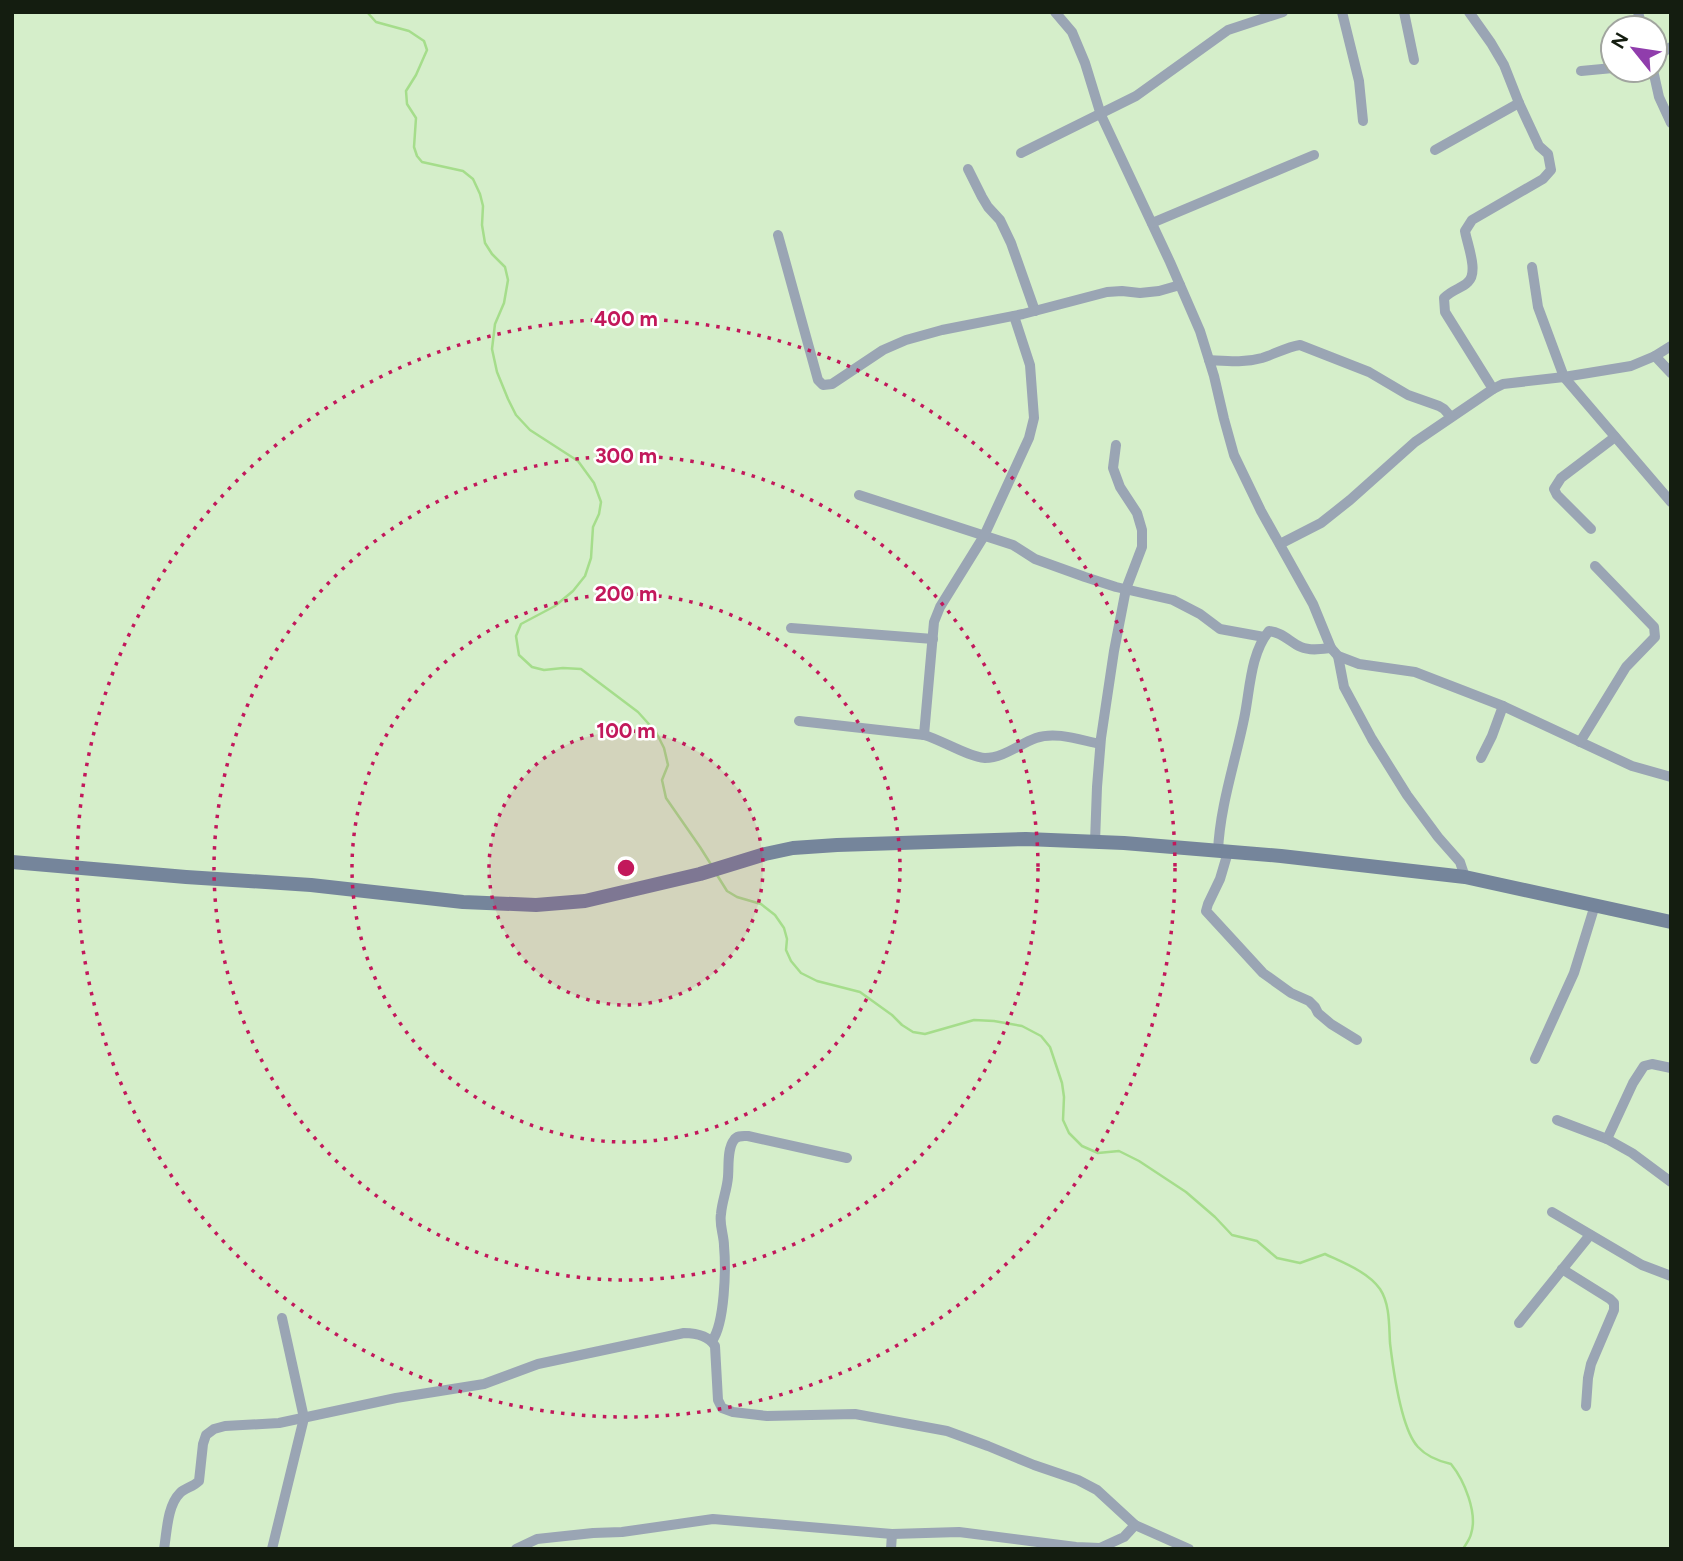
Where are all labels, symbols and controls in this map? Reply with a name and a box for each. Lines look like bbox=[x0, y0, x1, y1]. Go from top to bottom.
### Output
north arrow bbox=[1599, 14, 1669, 84]
text: N bbox=[1606, 29, 1633, 53]
text: 400 m bbox=[594, 306, 658, 331]
text: 300 m bbox=[595, 443, 657, 468]
text: 200 m bbox=[595, 581, 657, 606]
text: 100 m bbox=[596, 718, 656, 743]
centre of rings bbox=[614, 856, 638, 880]

